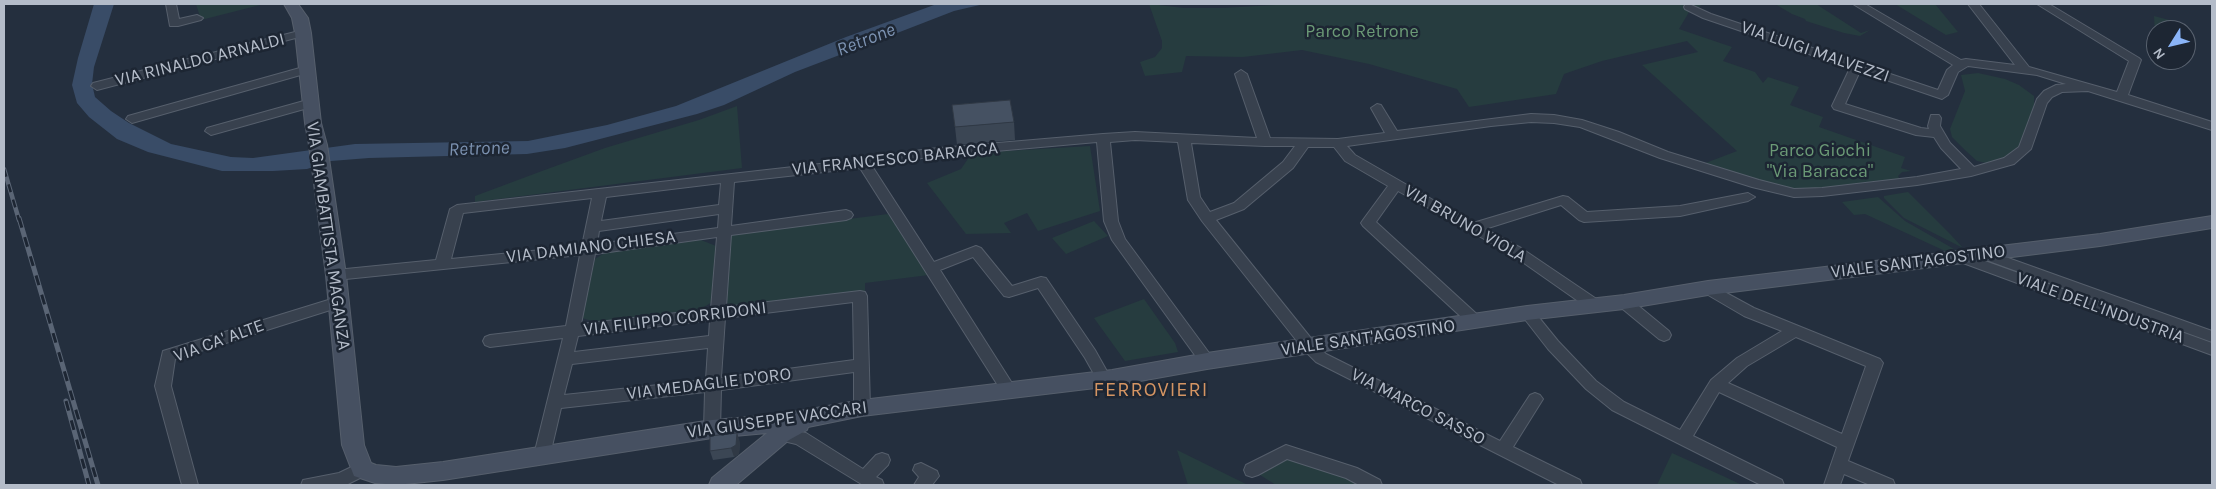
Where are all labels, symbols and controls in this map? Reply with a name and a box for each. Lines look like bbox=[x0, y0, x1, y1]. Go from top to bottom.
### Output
street label: VIA LUIGI MALVEZZI bbox=[1738, 16, 1892, 88]
water label: Retrone bbox=[834, 18, 898, 62]
north arrow bbox=[2146, 20, 2196, 70]
park label: Parco Retrone bbox=[1305, 21, 1419, 43]
street label: VIA RINALDO ARNALDI bbox=[113, 28, 287, 92]
text: N bbox=[2149, 44, 2169, 63]
street label: VIA GIAMBATTISTA MAGANZA bbox=[301, 120, 355, 352]
water label: Retrone bbox=[448, 137, 510, 161]
street label: VIA FRANCESCO BARACCA bbox=[791, 137, 999, 181]
park label: Parco Giochi "Via Baracca" bbox=[1767, 140, 1873, 182]
street label: VIA BRUNO VIOLA bbox=[1400, 180, 1530, 268]
street label: VIA DAMIANO CHIESA bbox=[505, 226, 677, 268]
street label: VIALE SANT'AGOSTINO bbox=[1829, 241, 2007, 283]
street label: VIALE DELL'INDUSTRIA bbox=[2013, 268, 2187, 348]
street label: VIA FILIPPO CORRIDONI bbox=[582, 297, 768, 341]
street label: VIA CA' ALTE bbox=[171, 315, 267, 367]
street label: VIALE SANT'AGOSTINO bbox=[1279, 315, 1457, 361]
street label: VIA MEDAGLIE D'ORO bbox=[626, 363, 792, 405]
street label: VIA MARCO SASSO bbox=[1347, 364, 1489, 450]
district label: FERROVIERI bbox=[1092, 378, 1210, 402]
street label: VIA GIUSEPPE VACCARI bbox=[685, 397, 869, 443]

